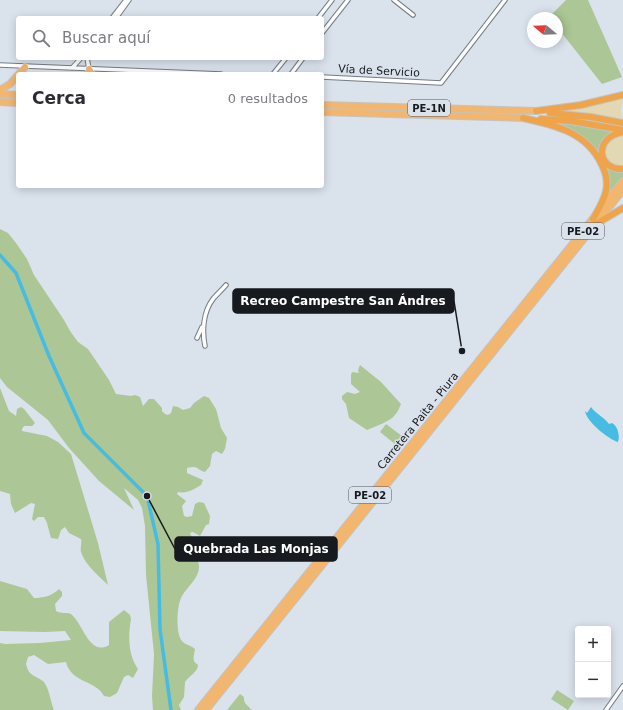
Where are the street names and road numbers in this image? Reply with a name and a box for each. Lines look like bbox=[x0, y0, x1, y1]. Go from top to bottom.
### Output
street label: Vía de Servicio bbox=[338, 62, 420, 80]
road number: PE-1N bbox=[408, 100, 450, 116]
road number: PE-02 bbox=[562, 223, 604, 239]
street label: Carretera Paita - Piura bbox=[375, 370, 461, 472]
road number: PE-02 bbox=[349, 487, 391, 503]

